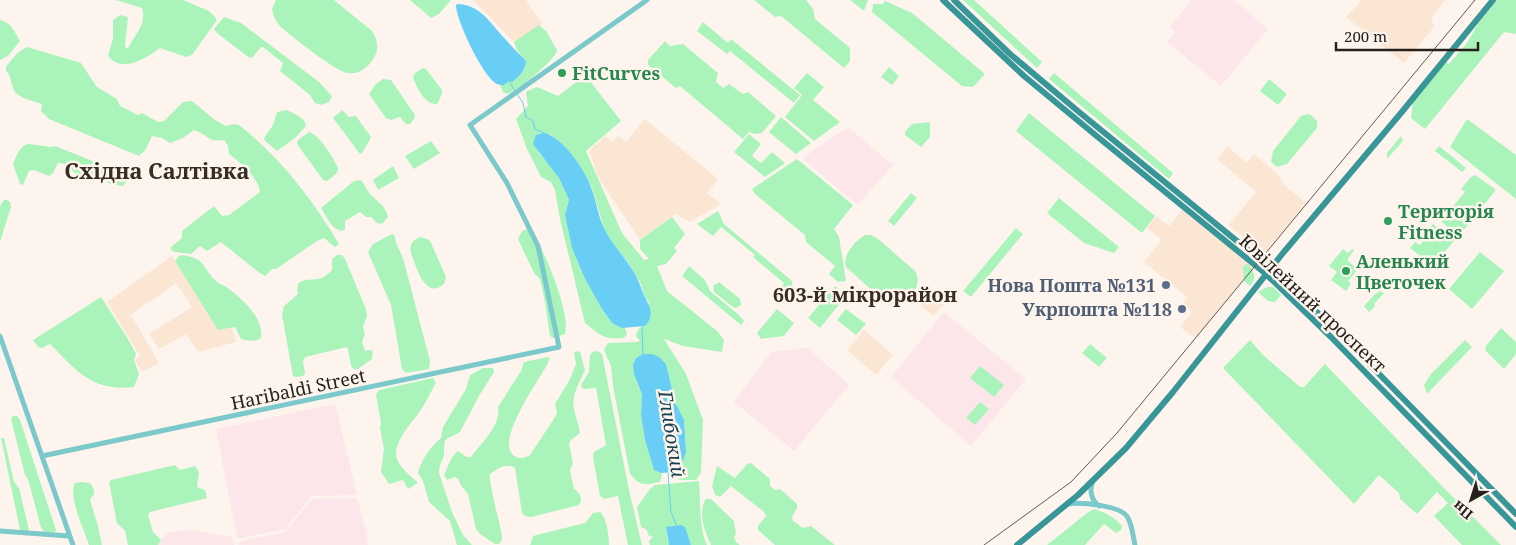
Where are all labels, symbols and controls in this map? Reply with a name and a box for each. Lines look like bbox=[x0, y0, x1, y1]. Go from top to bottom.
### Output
scale bar bbox=[1336, 20, 1478, 52]
text: 200 m bbox=[1344, 26, 1387, 46]
place label: FitCurves bbox=[572, 61, 660, 85]
marker: FitCurves bbox=[556, 67, 568, 79]
district label: Східна Салтівка bbox=[64, 155, 250, 185]
place label: Територія Fitness bbox=[1398, 199, 1494, 244]
marker: Територія Fitness bbox=[1382, 215, 1394, 227]
street label: Ювілейний проспект bbox=[1234, 229, 1392, 378]
place label: Аленький Цветочек bbox=[1356, 249, 1449, 294]
marker: Аленький Цветочек bbox=[1340, 265, 1352, 277]
place label: Нова Пошта №131 bbox=[987, 273, 1156, 297]
marker: Нова Пошта №131 bbox=[1160, 279, 1172, 291]
district label: 603-й мікрорайон bbox=[773, 281, 958, 308]
place label: Укрпошта №118 bbox=[1022, 297, 1172, 321]
marker: Укрпошта №118 bbox=[1176, 303, 1188, 315]
street label: Haribaldi Street bbox=[228, 363, 368, 415]
water label: Глибокий bbox=[652, 388, 692, 479]
north arrow bbox=[1446, 475, 1496, 525]
text: Пн bbox=[1448, 496, 1477, 524]

